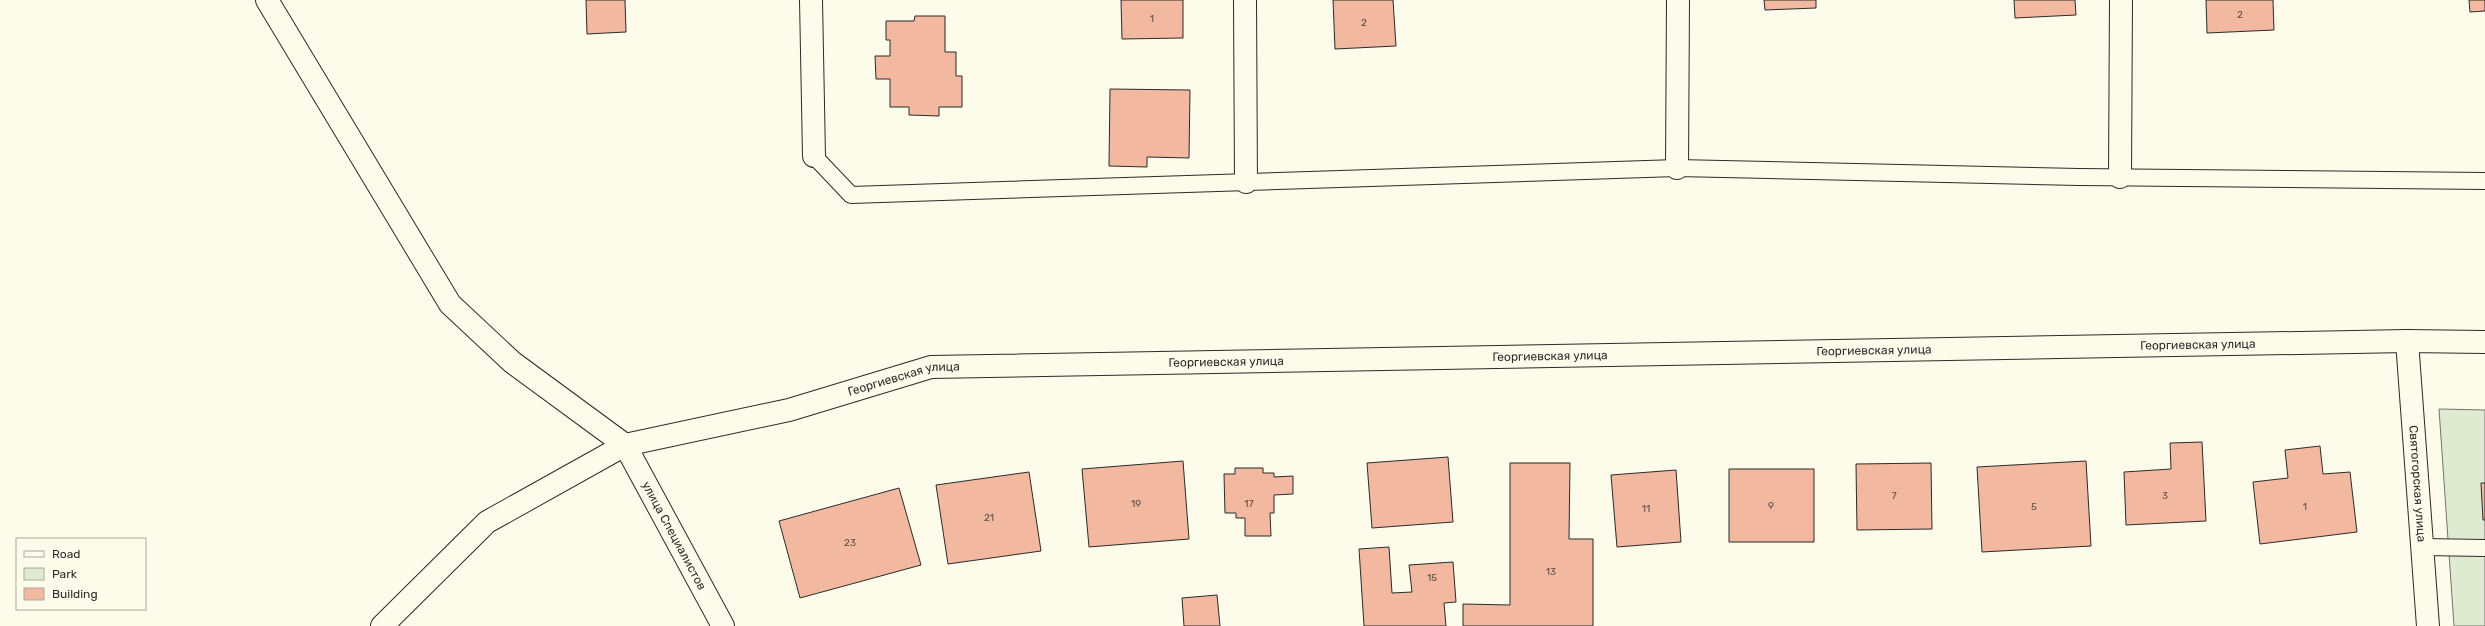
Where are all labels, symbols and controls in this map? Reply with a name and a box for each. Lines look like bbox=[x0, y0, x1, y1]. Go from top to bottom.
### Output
house number: 2 bbox=[2237, 9, 2243, 21]
house number: 1 bbox=[1150, 13, 1154, 25]
house number: 2 bbox=[1361, 17, 1367, 29]
street label: Георгиевская улица bbox=[2140, 337, 2256, 353]
street label: Георгиевская улица bbox=[1816, 342, 1932, 358]
street label: Георгиевская улица bbox=[1492, 348, 1608, 364]
street label: Георгиевская улица bbox=[1168, 354, 1284, 370]
street label: Георгиевская улица bbox=[846, 359, 960, 399]
street label: Святогорская улица bbox=[2406, 425, 2429, 543]
street label: улица Специалистов bbox=[639, 479, 709, 593]
house number: 7 bbox=[1891, 490, 1897, 502]
house number: 3 bbox=[2162, 490, 2168, 502]
house number: 19 bbox=[1131, 498, 1141, 510]
house number: 17 bbox=[1244, 498, 1254, 510]
house number: 9 bbox=[1768, 500, 1774, 512]
house number: 5 bbox=[2031, 501, 2037, 513]
house number: 1 bbox=[2303, 501, 2307, 513]
house number: 11 bbox=[1642, 503, 1650, 515]
house number: 21 bbox=[984, 512, 994, 524]
house number: 23 bbox=[844, 537, 856, 549]
legend bbox=[16, 538, 146, 610]
text: Road bbox=[52, 547, 80, 561]
house number: 13 bbox=[1546, 566, 1556, 578]
text: Park bbox=[52, 567, 78, 581]
house number: 15 bbox=[1427, 572, 1437, 584]
text: Building bbox=[52, 587, 98, 601]

